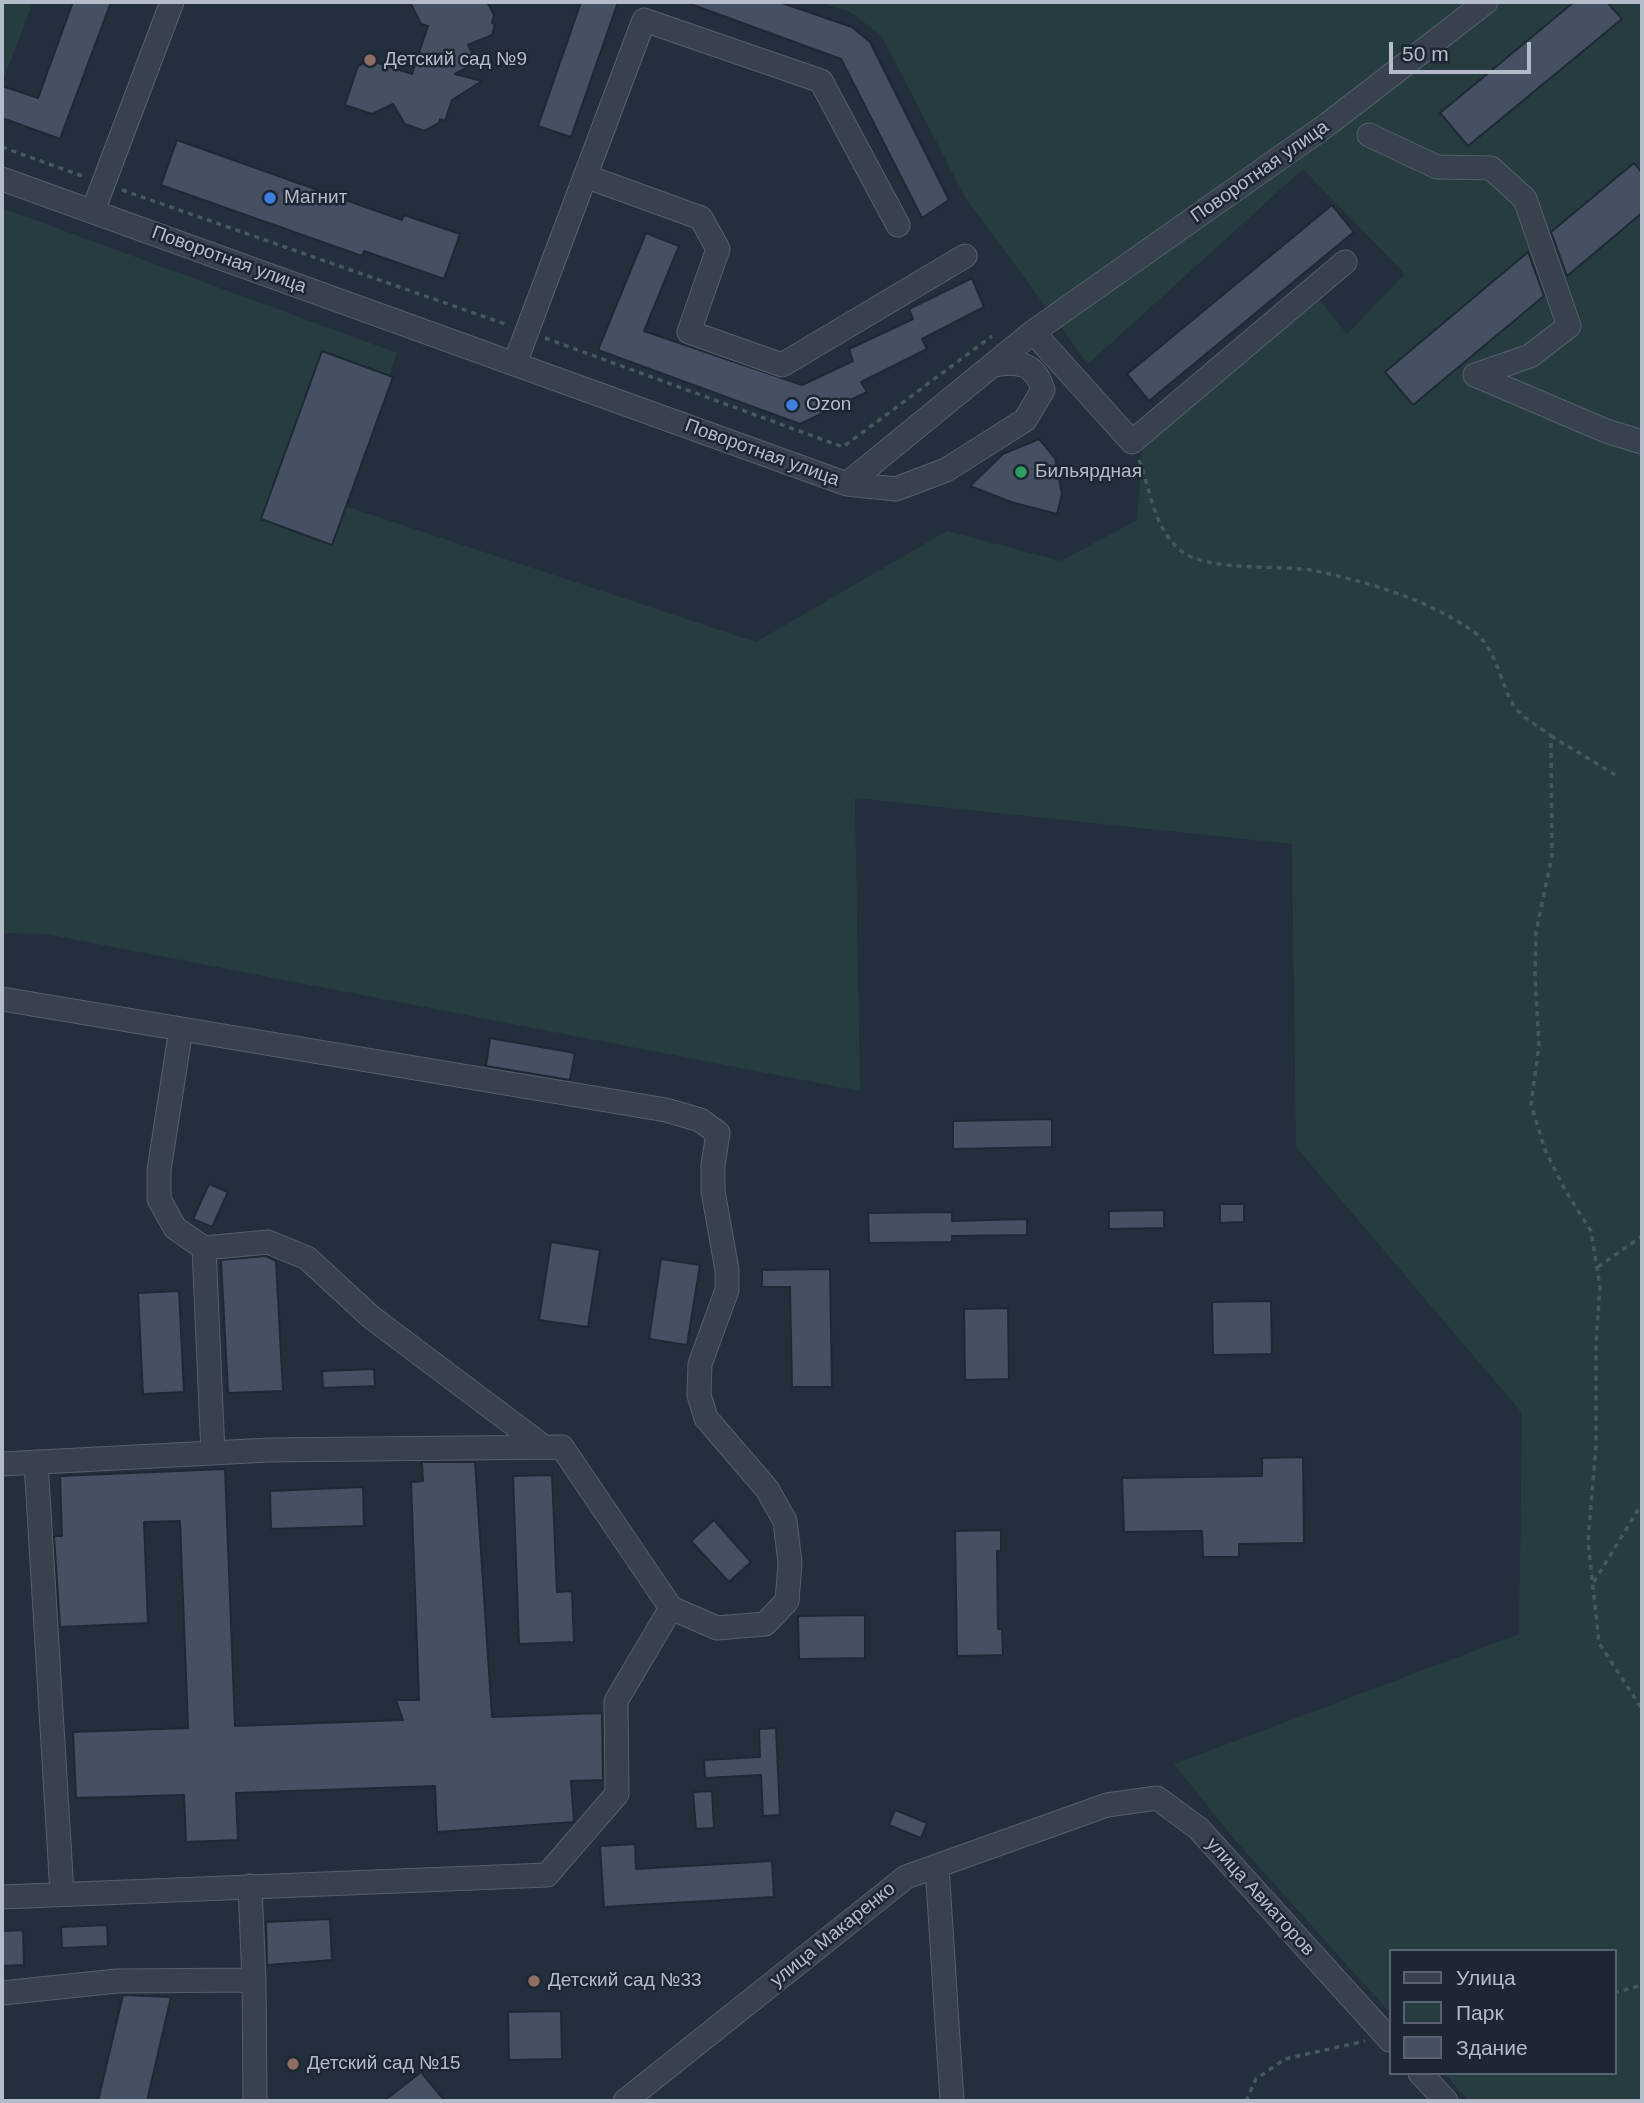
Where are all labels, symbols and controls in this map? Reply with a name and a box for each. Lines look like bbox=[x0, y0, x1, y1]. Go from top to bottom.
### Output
scale bar bbox=[1392, 28, 1534, 72]
text: 50 m bbox=[1402, 42, 1449, 65]
place label: Детский сад №9 bbox=[384, 49, 527, 71]
marker: Детский сад №9 bbox=[362, 52, 378, 68]
street label: Поворотная улица bbox=[1187, 116, 1333, 228]
place label: Магнит bbox=[284, 187, 347, 209]
marker: Магнит bbox=[262, 190, 278, 206]
street label: Поворотная улица bbox=[149, 221, 309, 299]
place label: Ozon bbox=[806, 394, 851, 416]
marker: Ozon bbox=[784, 397, 800, 413]
street label: Поворотная улица bbox=[682, 414, 842, 492]
place label: Бильярдная bbox=[1035, 461, 1142, 483]
marker: Бильярдная bbox=[1013, 464, 1029, 480]
street label: улица Авиаторов bbox=[1201, 1833, 1319, 1961]
street label: улица Макаренко bbox=[766, 1878, 900, 1992]
legend bbox=[1388, 1949, 1616, 2075]
text: Улица bbox=[1456, 1966, 1516, 1989]
place label: Детский сад №33 bbox=[548, 1970, 702, 1992]
marker: Детский сад №33 bbox=[526, 1973, 542, 1989]
text: Парк bbox=[1456, 2001, 1504, 2024]
text: Здание bbox=[1456, 2036, 1528, 2059]
place label: Детский сад №15 bbox=[307, 2053, 461, 2075]
marker: Детский сад №15 bbox=[285, 2056, 301, 2072]

